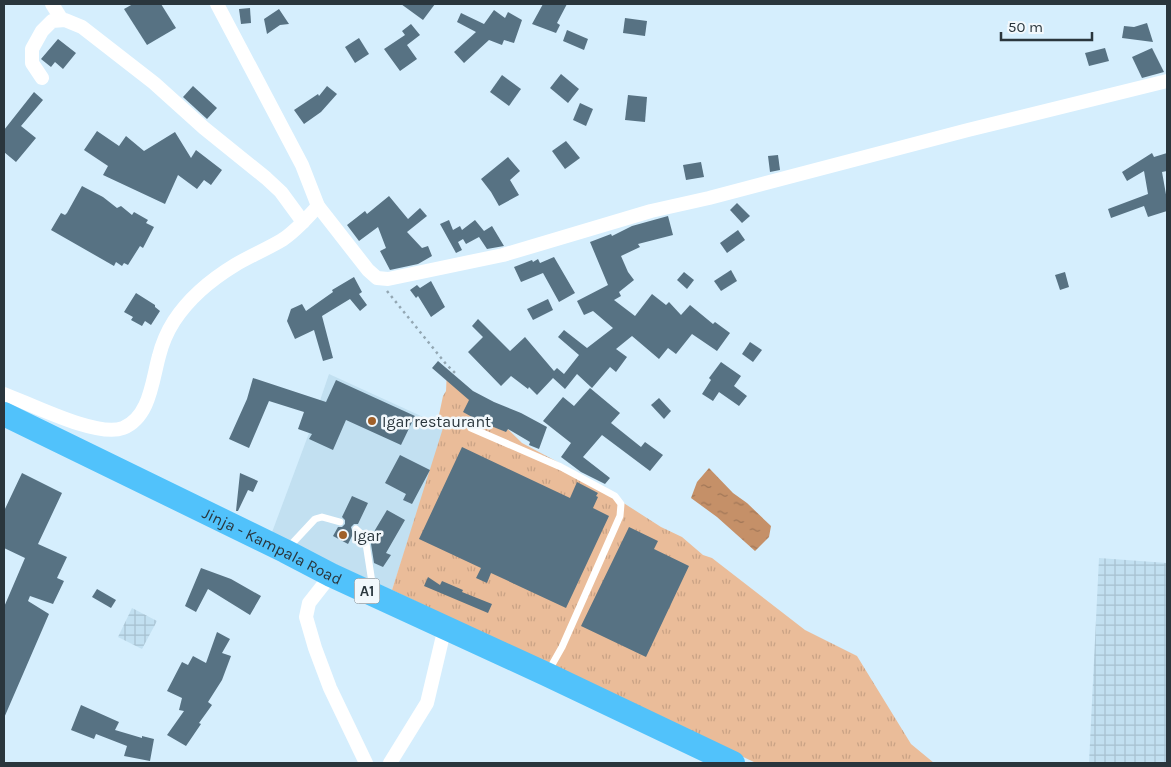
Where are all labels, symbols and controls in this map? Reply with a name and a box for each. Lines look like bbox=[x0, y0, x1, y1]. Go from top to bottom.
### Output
scale bar bbox=[1001, 10, 1092, 42]
text: 50 m bbox=[1008, 18, 1043, 36]
place label: Igar restaurant bbox=[382, 412, 491, 431]
marker: Igar restaurant bbox=[366, 415, 378, 427]
street label: Jinja - Kampala Road bbox=[199, 503, 345, 589]
place label: Igar bbox=[353, 526, 381, 545]
marker: Igar bbox=[337, 529, 349, 541]
road number: A1 bbox=[354, 578, 380, 604]

